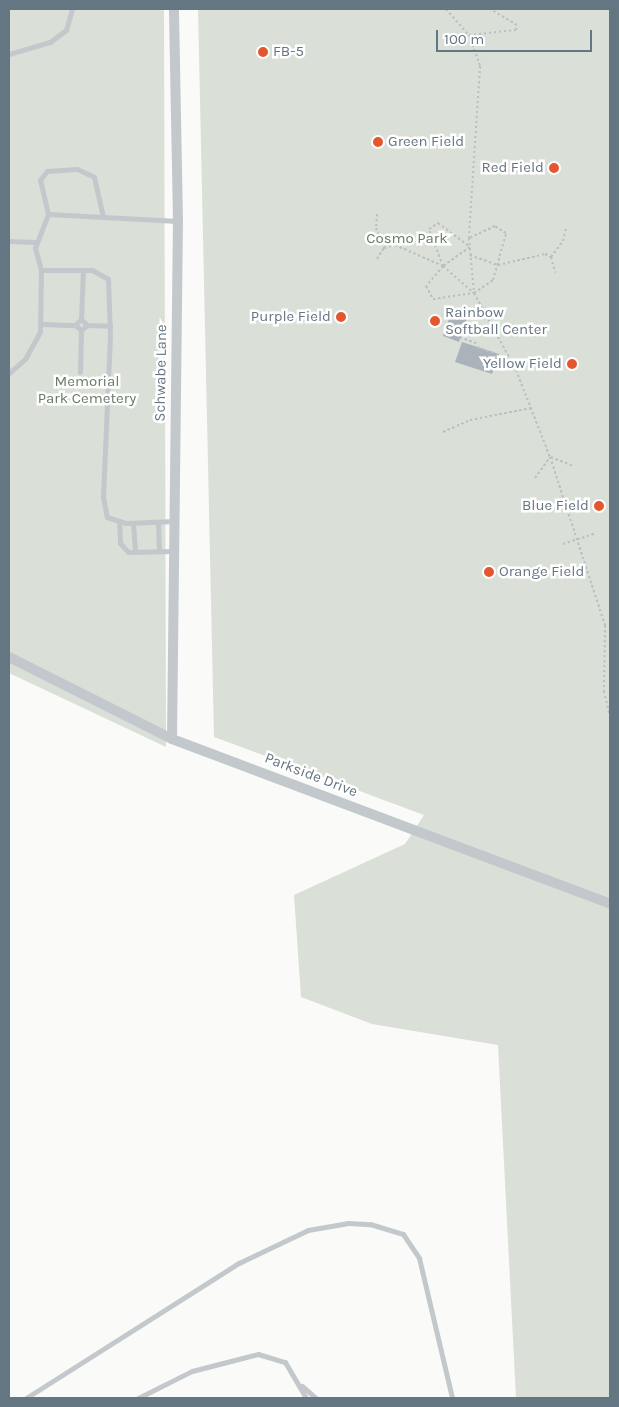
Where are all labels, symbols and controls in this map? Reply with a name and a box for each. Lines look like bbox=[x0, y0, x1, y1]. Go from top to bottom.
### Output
scale bar bbox=[439, 20, 595, 52]
text: 100 m bbox=[444, 30, 484, 48]
place label: FB-5 bbox=[273, 43, 304, 61]
marker: FB-5 bbox=[257, 46, 269, 58]
place label: Green Field bbox=[388, 133, 464, 151]
marker: Green Field bbox=[372, 136, 384, 148]
place label: Red Field bbox=[482, 159, 544, 177]
marker: Red Field bbox=[548, 162, 560, 174]
park label: Cosmo Park bbox=[366, 230, 448, 248]
place label: Rainbow Softball Center bbox=[445, 303, 547, 338]
place label: Purple Field bbox=[251, 308, 331, 326]
marker: Purple Field bbox=[335, 311, 347, 323]
marker: Rainbow Softball Center bbox=[429, 315, 441, 327]
street label: Schwabe Lane bbox=[151, 324, 171, 422]
place label: Yellow Field bbox=[483, 355, 562, 373]
marker: Yellow Field bbox=[566, 358, 578, 370]
park label: Memorial Park Cemetery bbox=[38, 372, 136, 407]
place label: Blue Field bbox=[522, 497, 589, 515]
marker: Blue Field bbox=[593, 500, 605, 512]
place label: Orange Field bbox=[499, 563, 584, 581]
marker: Orange Field bbox=[483, 566, 495, 578]
street label: Parkside Drive bbox=[262, 749, 360, 801]

